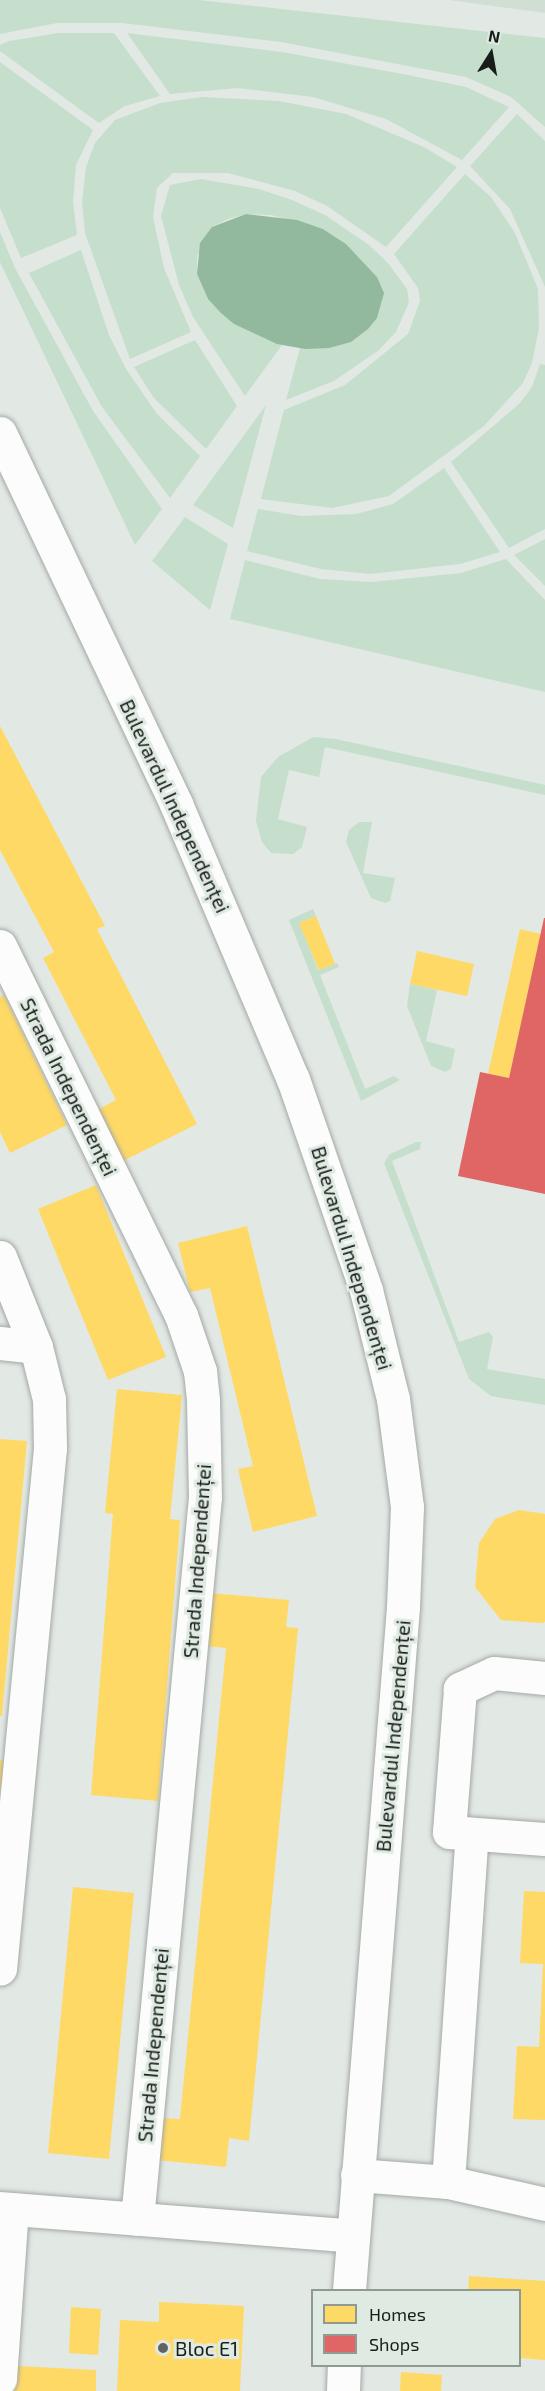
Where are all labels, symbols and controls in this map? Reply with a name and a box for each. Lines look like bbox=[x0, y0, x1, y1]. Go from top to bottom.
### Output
north arrow bbox=[461, 24, 521, 84]
text: N bbox=[487, 25, 502, 46]
street label: Bulevardul Independenței bbox=[115, 695, 235, 917]
street label: Strada Independenței bbox=[16, 994, 122, 1180]
street label: Bulevardul Independenței bbox=[306, 1143, 398, 1373]
street label: Strada Independenței bbox=[178, 1463, 216, 1659]
street label: Bulevardul Independenței bbox=[371, 1619, 415, 1853]
street label: Strada Independenței bbox=[133, 1947, 173, 2143]
legend bbox=[311, 2289, 521, 2367]
text: Homes bbox=[369, 2303, 426, 2325]
text: Shops bbox=[369, 2333, 419, 2355]
place label: Bloc E1 bbox=[175, 2336, 238, 2360]
marker: Bloc E1 bbox=[156, 2341, 170, 2355]

